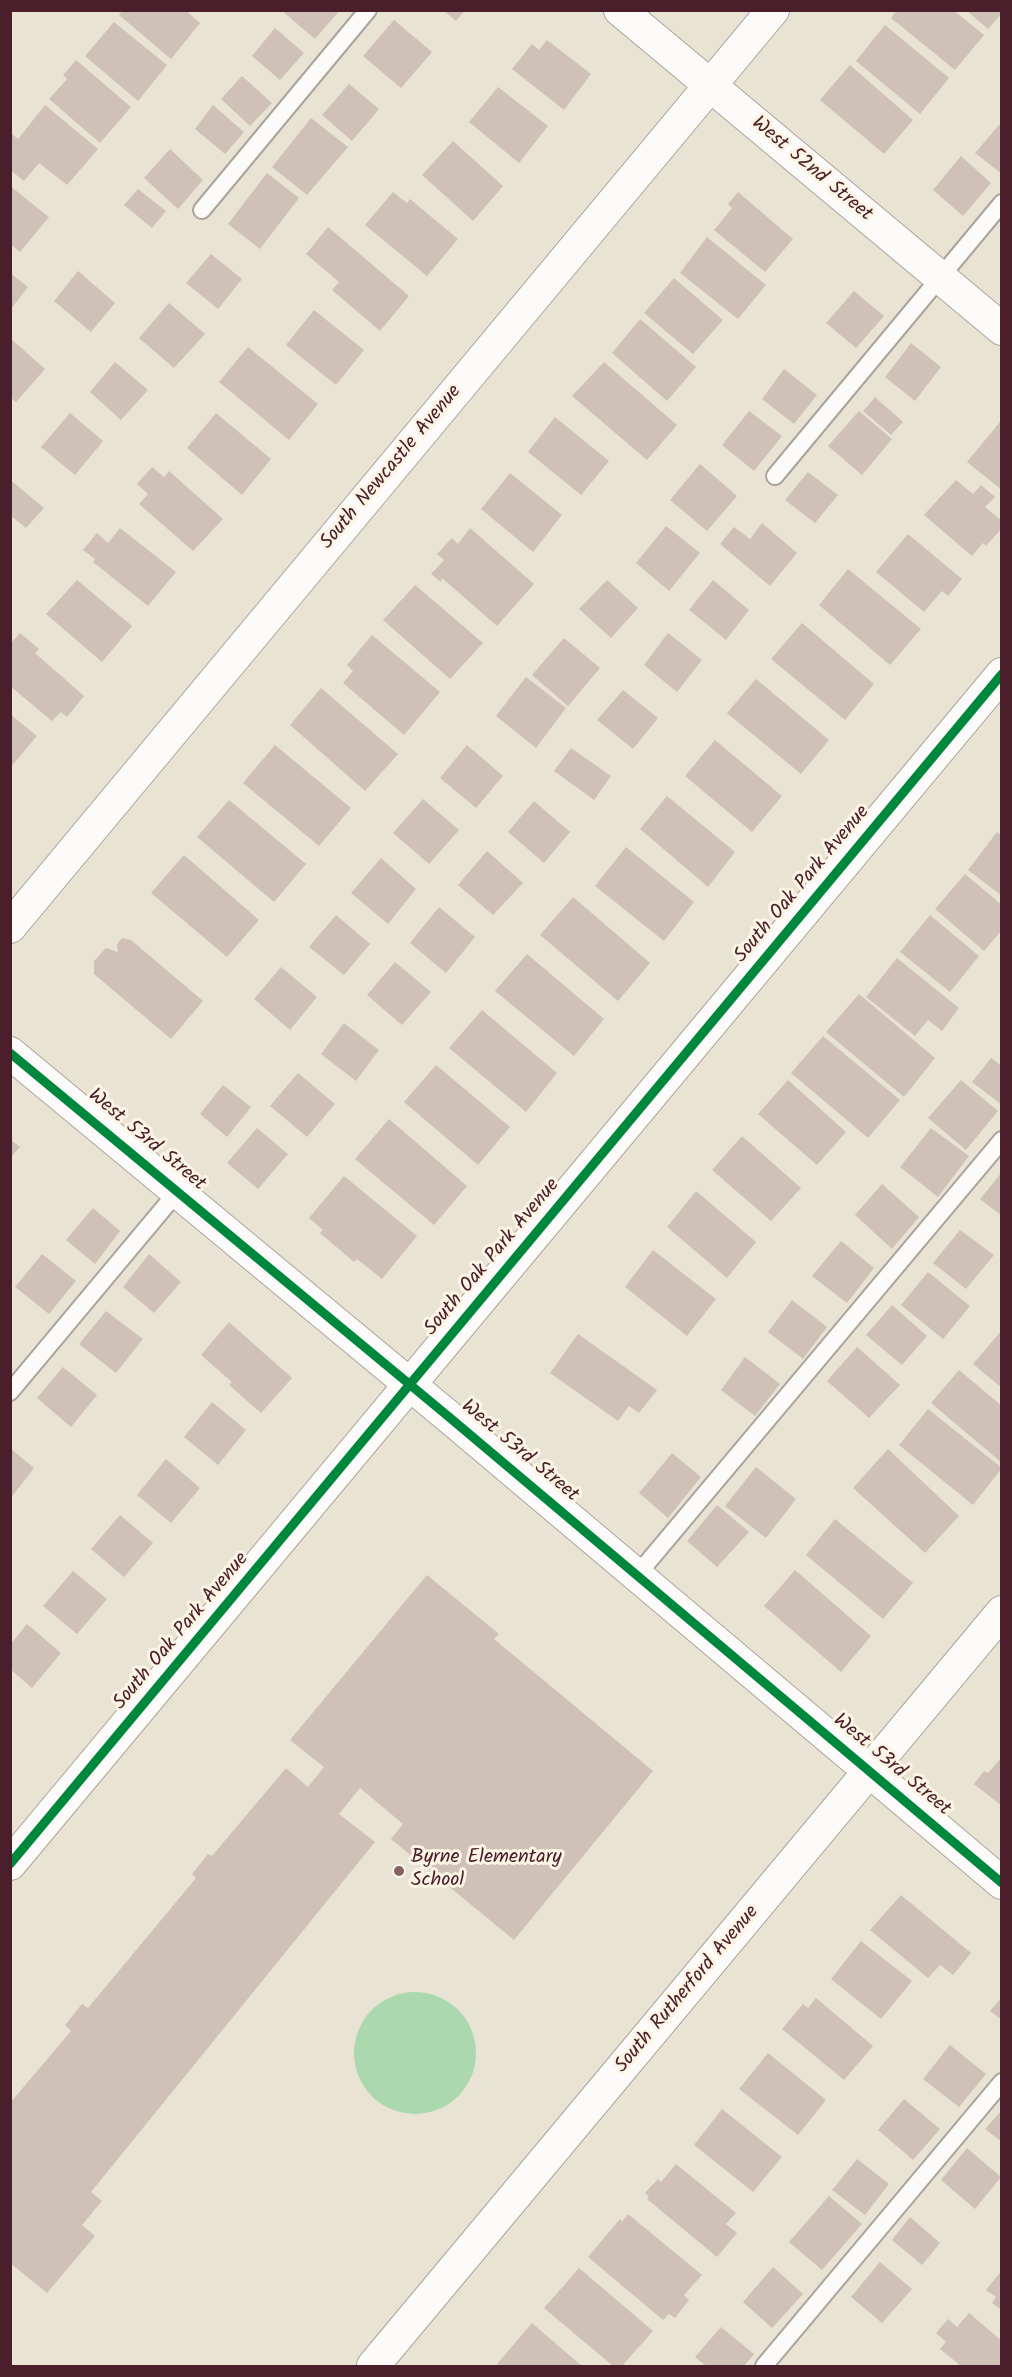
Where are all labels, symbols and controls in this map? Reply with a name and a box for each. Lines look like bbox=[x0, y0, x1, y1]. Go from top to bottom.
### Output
street label: West 52nd Street bbox=[746, 112, 876, 228]
street label: South Newcastle Avenue bbox=[316, 381, 468, 555]
street label: South Oak Park Avenue bbox=[730, 801, 876, 969]
street label: West 53rd Street bbox=[82, 1085, 210, 1197]
street label: South Oak Park Avenue bbox=[420, 1174, 566, 1342]
street label: West 53rd Street bbox=[455, 1396, 583, 1508]
street label: South Oak Park Avenue bbox=[109, 1548, 255, 1716]
street label: West 53rd Street bbox=[827, 1710, 955, 1822]
place label: Byrne Elementary School bbox=[411, 1847, 562, 1894]
marker: Byrne Elementary School bbox=[392, 1864, 406, 1878]
street label: South Rutherford Avenue bbox=[611, 1901, 765, 2079]

